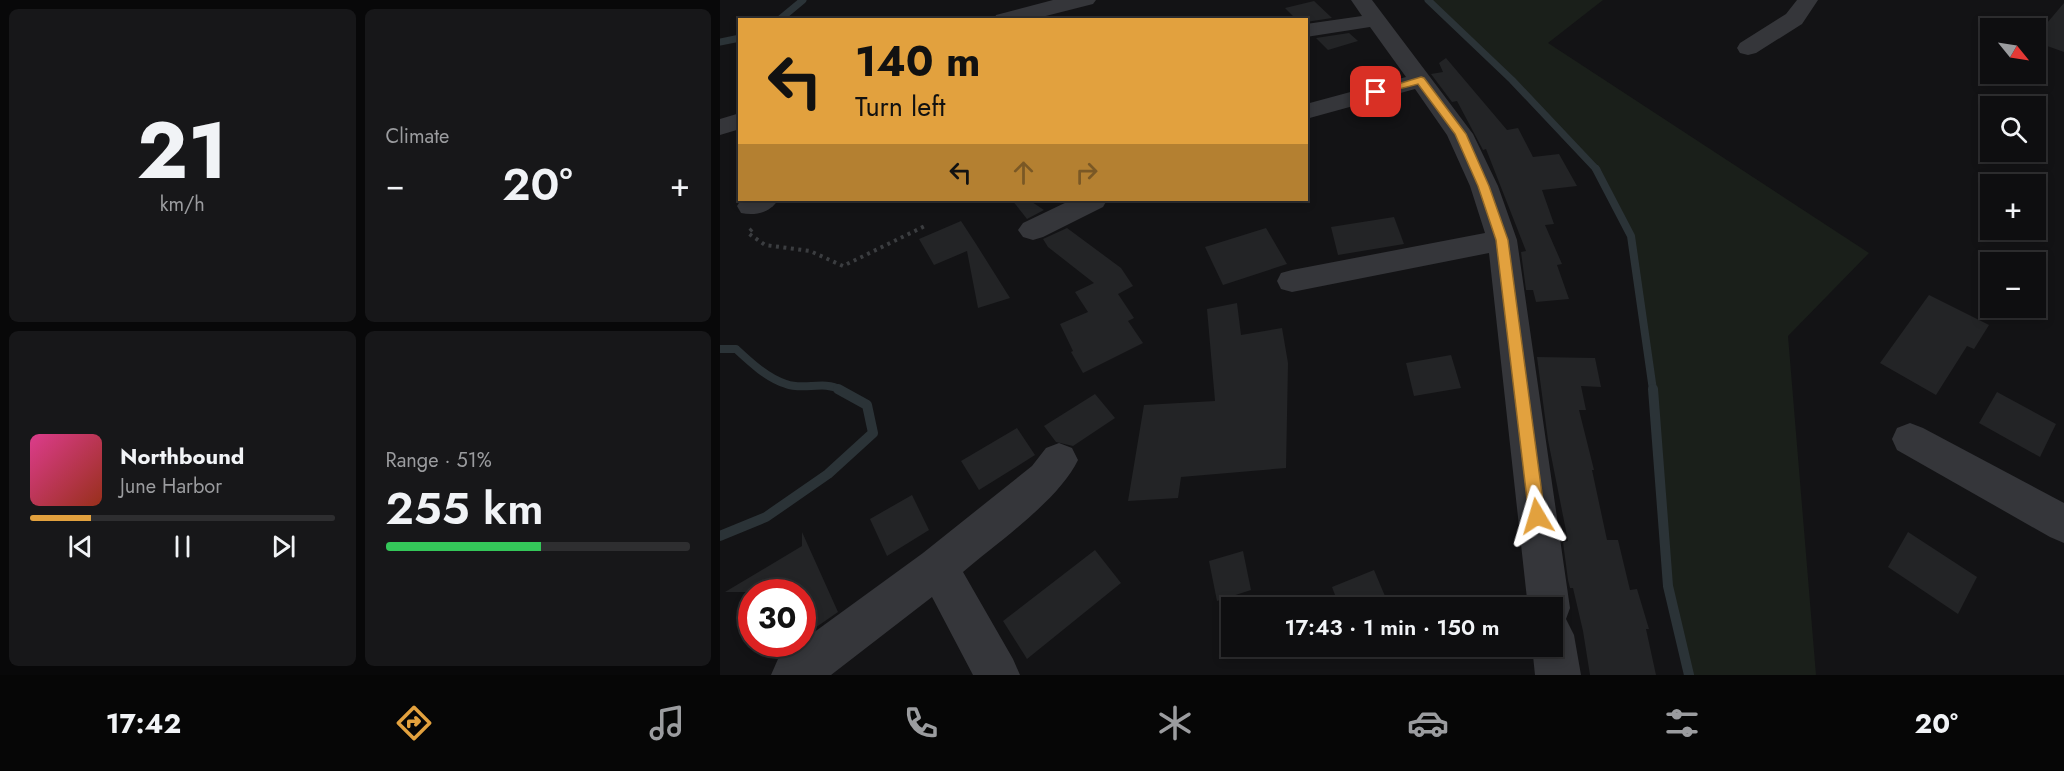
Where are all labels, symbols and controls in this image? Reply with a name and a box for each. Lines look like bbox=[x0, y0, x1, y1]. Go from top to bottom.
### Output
north arrow bbox=[1980, 18, 2046, 84]
map controls bbox=[1980, 18, 2046, 318]
text: 140 m bbox=[855, 31, 981, 92]
icon: left bbox=[756, 42, 834, 120]
pin bbox=[1350, 66, 1401, 117]
icon: arrive bbox=[1359, 75, 1392, 108]
text: Turn left bbox=[855, 87, 945, 126]
text: 21 bbox=[137, 95, 228, 207]
button: search bbox=[1980, 96, 2046, 162]
text: Climate bbox=[386, 122, 449, 151]
text: 20° bbox=[502, 152, 573, 217]
icon: left bbox=[944, 156, 977, 189]
icon: ahead bbox=[1007, 156, 1040, 189]
icon: right bbox=[1070, 156, 1103, 189]
text: − bbox=[386, 161, 405, 208]
text: + bbox=[670, 161, 690, 208]
button: + bbox=[1980, 174, 2046, 240]
text: km/h bbox=[160, 190, 205, 219]
button: − bbox=[1980, 252, 2046, 318]
text: Northbound bbox=[120, 440, 244, 472]
text: Range · 51% bbox=[386, 446, 492, 475]
text: June Harbor bbox=[120, 472, 222, 501]
text: 255 km bbox=[386, 476, 544, 541]
position arrow bbox=[1505, 484, 1569, 548]
icon: previous bbox=[64, 530, 97, 563]
icon: pause bbox=[166, 530, 199, 563]
icon: next bbox=[267, 530, 300, 563]
speed limit sign: 30 bbox=[738, 579, 816, 657]
text: 17:43 · 1 min · 150 m bbox=[1285, 611, 1499, 643]
icon: directions bbox=[393, 702, 435, 744]
icon: music bbox=[646, 702, 688, 744]
icon: phone bbox=[900, 702, 942, 744]
icon: climate bbox=[1154, 702, 1196, 744]
icon: car bbox=[1407, 702, 1449, 744]
icon: filters bbox=[1661, 702, 1703, 744]
text: 17:42 bbox=[106, 704, 181, 743]
text: 20° bbox=[1914, 704, 1958, 743]

